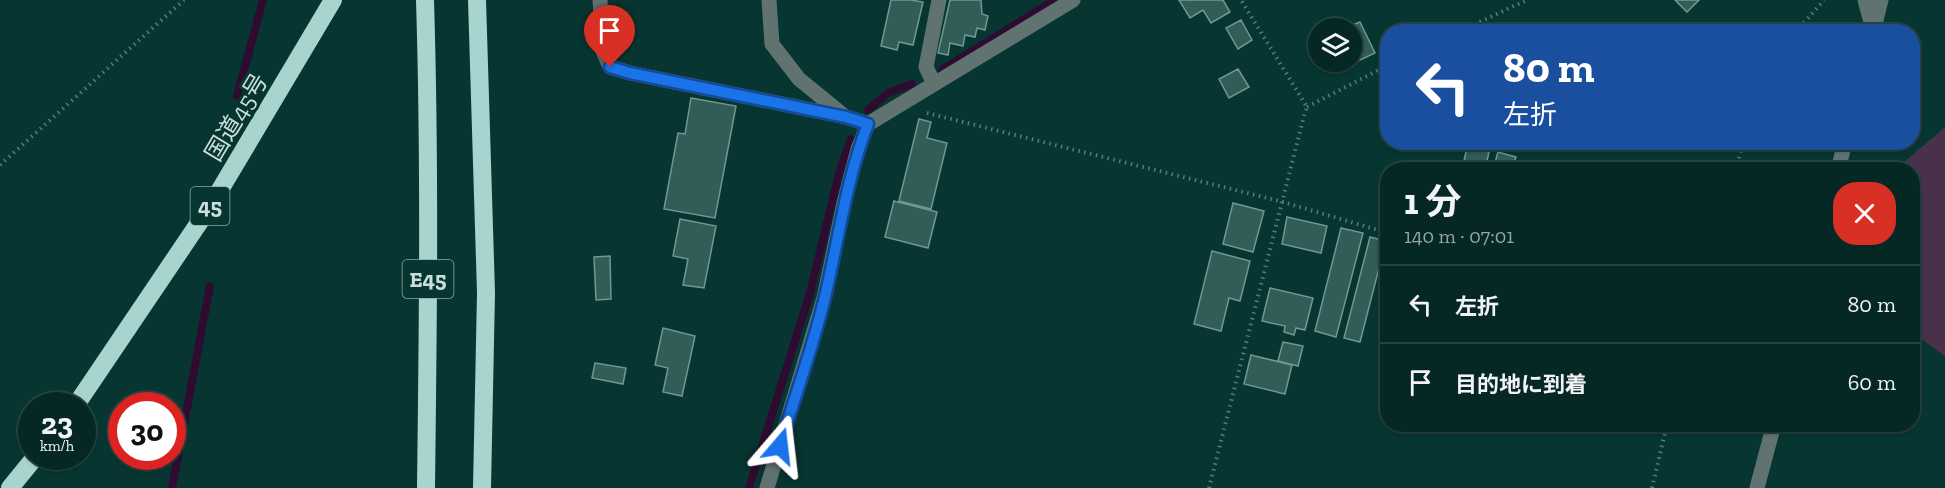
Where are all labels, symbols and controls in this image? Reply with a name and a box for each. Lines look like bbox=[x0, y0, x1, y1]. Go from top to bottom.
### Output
pin bbox=[584, 5, 635, 67]
icon: arrive bbox=[593, 14, 626, 47]
map controls bbox=[1308, 18, 1362, 72]
button: layers bbox=[1308, 18, 1362, 72]
text: 80 m bbox=[1503, 42, 1594, 93]
icon: left bbox=[1404, 48, 1482, 126]
street label: 国道45号 bbox=[199, 68, 273, 166]
text: 左折 bbox=[1503, 99, 1557, 131]
text: 1 分 bbox=[1404, 180, 1461, 223]
button: close bbox=[1833, 182, 1896, 245]
road number: 45 bbox=[190, 187, 230, 225]
text: 140 m · 07:01 bbox=[1404, 224, 1514, 248]
road number: E45 bbox=[402, 260, 454, 298]
icon: left bbox=[1404, 288, 1437, 321]
text: 80 m bbox=[1848, 291, 1896, 318]
text: 左折 bbox=[1455, 293, 1499, 320]
icon: arrive bbox=[1404, 366, 1437, 399]
text: 60 m bbox=[1848, 369, 1896, 396]
text: 目的地に到着 bbox=[1455, 371, 1587, 398]
speed limit sign: 30 bbox=[108, 392, 186, 470]
text: 23 bbox=[41, 406, 73, 442]
position arrow bbox=[748, 414, 812, 478]
text: km/h bbox=[40, 437, 74, 455]

